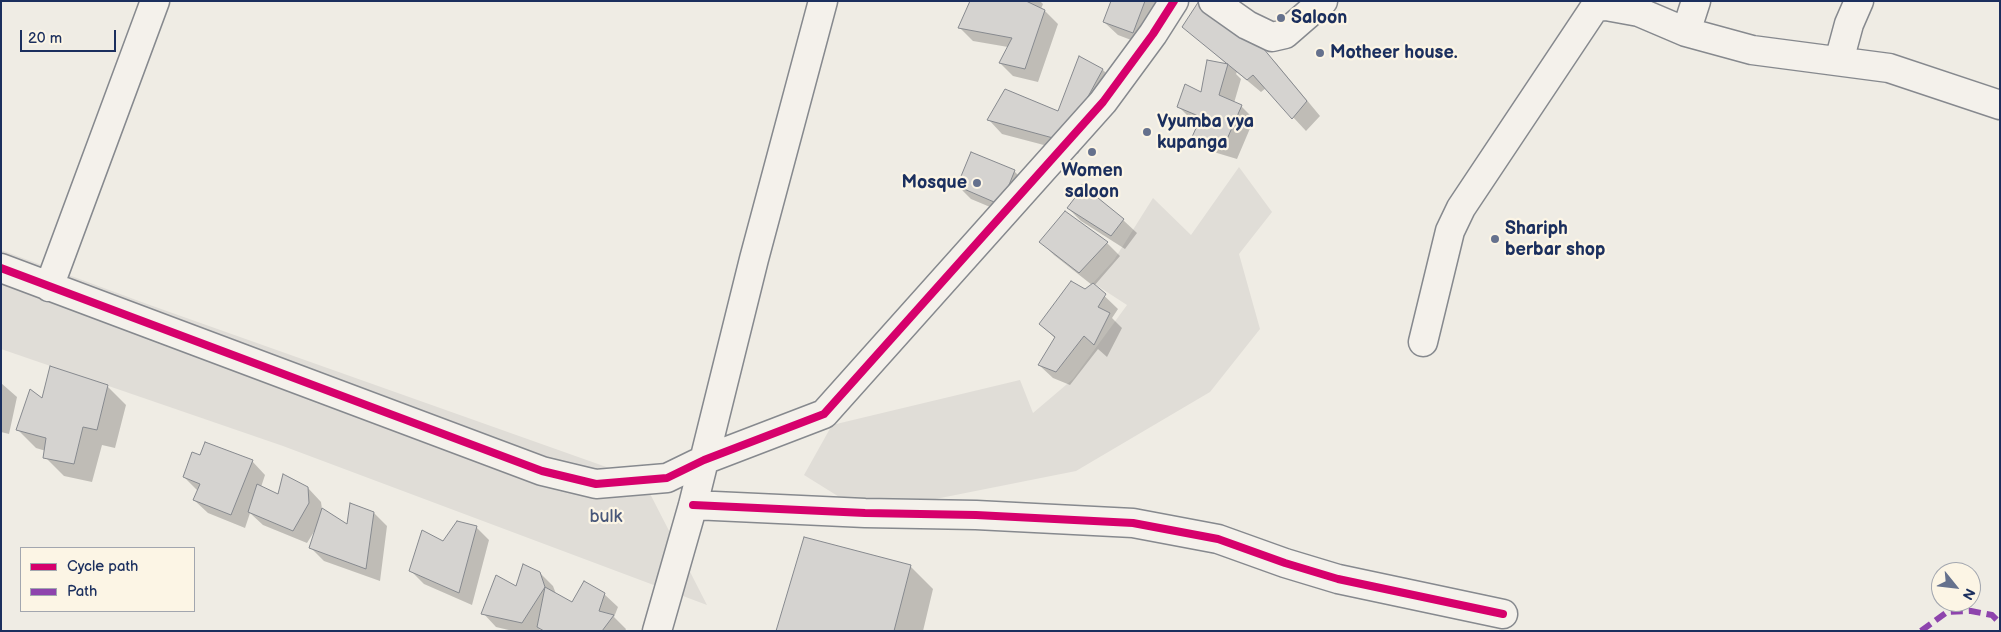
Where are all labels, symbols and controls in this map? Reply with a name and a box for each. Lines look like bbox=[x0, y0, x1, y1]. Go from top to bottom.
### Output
place label: Saloon bbox=[1291, 7, 1347, 29]
marker: Saloon bbox=[1275, 12, 1287, 24]
scale bar bbox=[22, 20, 119, 52]
text: 20 m bbox=[28, 29, 62, 48]
place label: Motheer house. bbox=[1330, 42, 1458, 64]
marker: Motheer house. bbox=[1314, 47, 1326, 59]
place label: Vyumba vya kupanga bbox=[1157, 111, 1254, 154]
marker: Vyumba vya kupanga bbox=[1141, 126, 1153, 138]
marker: Women saloon bbox=[1086, 146, 1098, 158]
place label: Women saloon bbox=[1061, 160, 1123, 202]
place label: Mosque bbox=[902, 172, 967, 194]
marker: Mosque bbox=[971, 177, 983, 189]
place label: Shariph berbar shop bbox=[1505, 218, 1605, 260]
marker: Shariph berbar shop bbox=[1489, 233, 1501, 245]
park label: bulk bbox=[590, 506, 622, 528]
legend bbox=[20, 547, 195, 612]
text: Cycle path bbox=[67, 557, 138, 576]
north arrow bbox=[1931, 562, 1981, 612]
text: Path bbox=[67, 582, 97, 601]
text: N bbox=[1959, 585, 1979, 603]

